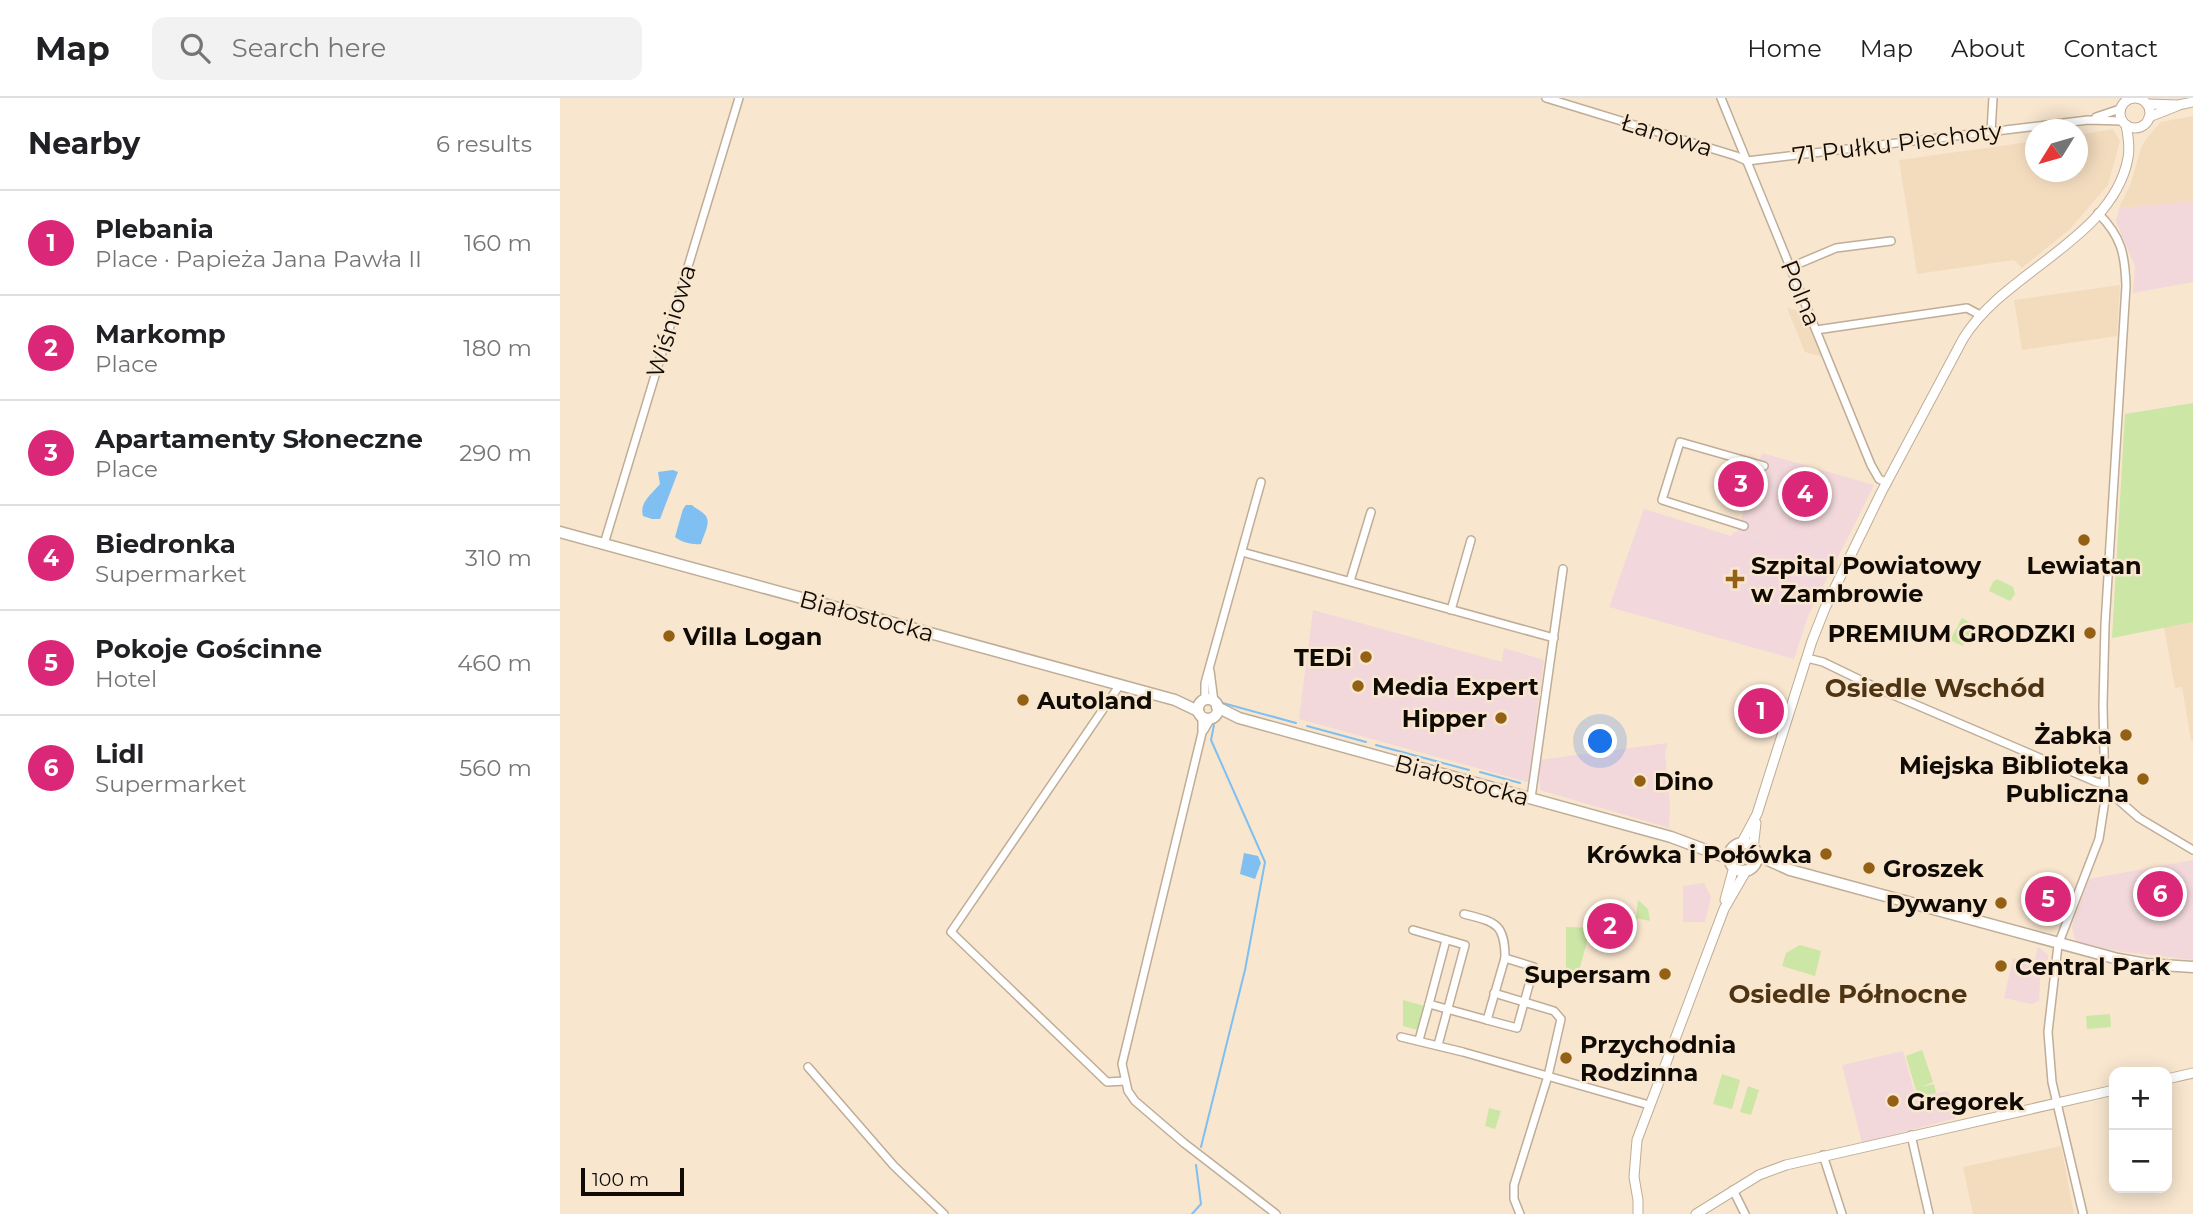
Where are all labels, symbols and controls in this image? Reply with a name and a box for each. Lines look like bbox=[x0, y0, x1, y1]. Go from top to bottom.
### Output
search box bbox=[152, 17, 642, 80]
text: Map bbox=[35, 28, 110, 68]
icon: search bbox=[176, 29, 214, 67]
text: Search here bbox=[232, 32, 386, 64]
text: Home bbox=[1747, 34, 1822, 63]
text: Map bbox=[1860, 34, 1913, 63]
text: About bbox=[1951, 34, 2025, 63]
text: Contact bbox=[2063, 34, 2158, 63]
street label: Łanowa bbox=[1618, 107, 1716, 163]
street label: 71 Pułku Piechoty bbox=[1791, 116, 2003, 170]
north arrow bbox=[2025, 119, 2088, 182]
text: Nearby bbox=[28, 125, 140, 162]
text: 6 results bbox=[436, 130, 532, 158]
text: Plebania bbox=[95, 213, 214, 245]
text: 1 bbox=[46, 229, 56, 257]
text: 160 m bbox=[464, 229, 532, 257]
text: Place · Papieża Jana Pawła II bbox=[95, 245, 422, 273]
street label: Polna bbox=[1775, 256, 1827, 330]
street label: Wiśniowa bbox=[640, 261, 702, 381]
text: Markomp bbox=[95, 318, 226, 350]
text: 2 bbox=[44, 334, 58, 362]
text: 180 m bbox=[463, 334, 532, 362]
text: Place bbox=[95, 350, 158, 378]
text: Apartamenty Słoneczne bbox=[95, 423, 423, 455]
text: 3 bbox=[44, 439, 58, 467]
text: 290 m bbox=[459, 439, 532, 467]
text: Place bbox=[95, 455, 158, 483]
pin: 3 bbox=[1718, 458, 1764, 510]
pin: 4 bbox=[1782, 468, 1828, 520]
text: Biedronka bbox=[95, 528, 236, 560]
marker: Lewiatan bbox=[2076, 532, 2092, 548]
text: 4 bbox=[43, 544, 59, 572]
text: 310 m bbox=[465, 544, 532, 572]
place label: Szpital Powiatowy w Zambrowie bbox=[1751, 551, 1982, 608]
place label: Lewiatan bbox=[2026, 551, 2142, 580]
text: Supermarket bbox=[95, 560, 247, 588]
marker: Szpital Powiatowy w Zambrowie bbox=[1725, 569, 1745, 589]
street label: Białostocka bbox=[797, 584, 937, 648]
place label: PREMIUM GRODZKI bbox=[1828, 619, 2076, 648]
place label: Villa Logan bbox=[682, 622, 822, 651]
marker: PREMIUM GRODZKI bbox=[2082, 625, 2098, 641]
marker: Villa Logan bbox=[661, 628, 677, 644]
text: Pokoje Gościnne bbox=[95, 633, 322, 665]
place label: TEDi bbox=[1294, 643, 1352, 672]
text: 5 bbox=[44, 649, 58, 677]
text: 460 m bbox=[457, 649, 532, 677]
marker: TEDi bbox=[1358, 649, 1374, 665]
text: Hotel bbox=[95, 665, 157, 693]
place label: Media Expert bbox=[1372, 672, 1539, 701]
district label: Osiedle Wschód bbox=[1825, 672, 2045, 704]
marker: Media Expert bbox=[1350, 678, 1366, 694]
pin: 1 bbox=[1738, 685, 1784, 737]
place label: Autoland bbox=[1036, 686, 1153, 715]
marker: Autoland bbox=[1015, 692, 1031, 708]
place label: Hipper bbox=[1402, 704, 1487, 733]
marker: Hipper bbox=[1493, 710, 1509, 726]
place label: Żabka bbox=[2034, 721, 2112, 750]
your location bbox=[1583, 724, 1617, 758]
marker: Żabka bbox=[2118, 727, 2134, 743]
text: Lidl bbox=[95, 738, 144, 770]
street label: Białostocka bbox=[1392, 748, 1532, 812]
place label: Miejska Biblioteka Publiczna bbox=[1899, 751, 2129, 808]
text: 6 bbox=[44, 754, 58, 782]
text: 560 m bbox=[459, 754, 532, 782]
place label: Dino bbox=[1654, 767, 1713, 796]
text: Supermarket bbox=[95, 770, 247, 798]
marker: Miejska Biblioteka Publiczna bbox=[2135, 771, 2151, 787]
marker: Dino bbox=[1632, 773, 1648, 789]
place label: Krówka i Połówka bbox=[1586, 840, 1812, 869]
marker: Krówka i Połówka bbox=[1818, 846, 1834, 862]
place label: Groszek bbox=[1883, 854, 1984, 883]
marker: Groszek bbox=[1861, 860, 1877, 876]
pin: 6 bbox=[2137, 868, 2183, 920]
pin: 5 bbox=[2025, 873, 2071, 925]
place label: Dywany bbox=[1886, 889, 1988, 918]
marker: Dywany bbox=[1993, 895, 2009, 911]
pin: 2 bbox=[1587, 900, 1633, 952]
place label: Central Park bbox=[2015, 952, 2171, 981]
marker: Central Park bbox=[1993, 958, 2009, 974]
place label: Supersam bbox=[1524, 960, 1651, 989]
marker: Supersam bbox=[1657, 966, 1673, 982]
district label: Osiedle Północne bbox=[1729, 978, 1967, 1010]
place label: Przychodnia Rodzinna bbox=[1580, 1030, 1736, 1087]
marker: Przychodnia Rodzinna bbox=[1558, 1050, 1574, 1066]
map controls bbox=[2109, 1067, 2172, 1193]
button: + bbox=[2109, 1067, 2172, 1130]
place label: Gregorek bbox=[1907, 1087, 2025, 1116]
marker: Gregorek bbox=[1885, 1093, 1901, 1109]
button: − bbox=[2109, 1130, 2172, 1193]
scale bar bbox=[581, 1165, 684, 1197]
text: 100 m bbox=[592, 1168, 649, 1191]

